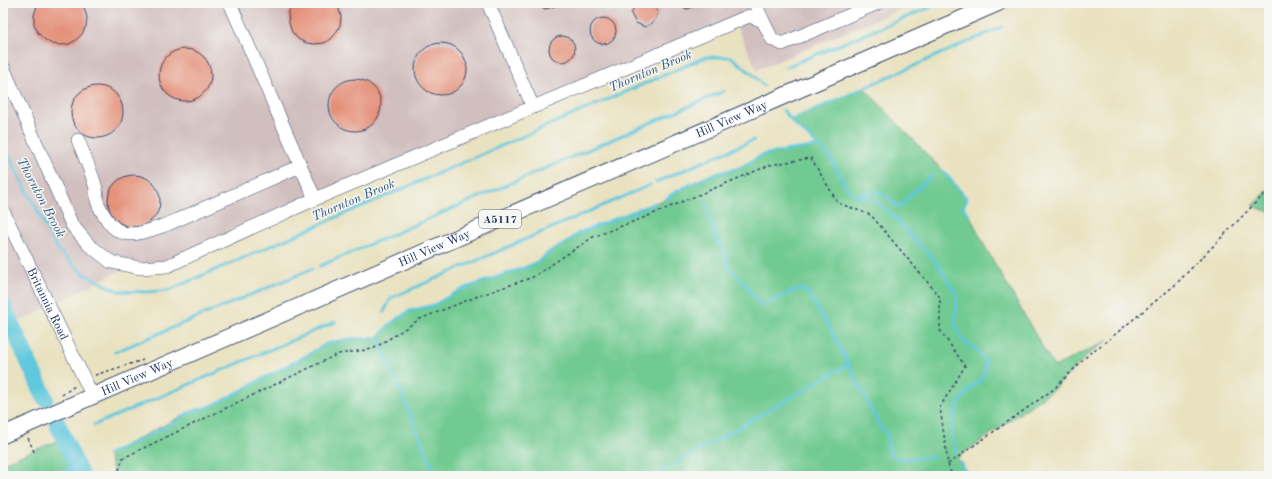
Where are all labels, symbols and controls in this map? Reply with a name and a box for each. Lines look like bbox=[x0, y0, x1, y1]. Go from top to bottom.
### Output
water label: Thornton Brook bbox=[607, 48, 694, 95]
street label: Hill View Way bbox=[694, 99, 770, 140]
water label: Thornton Brook bbox=[14, 155, 67, 240]
water label: Thornton Brook bbox=[310, 177, 397, 224]
road number: A5117 bbox=[479, 210, 521, 228]
street label: Hill View Way bbox=[397, 228, 473, 270]
street label: Britannia Road bbox=[24, 266, 70, 342]
street label: Hill View Way bbox=[100, 357, 176, 399]

